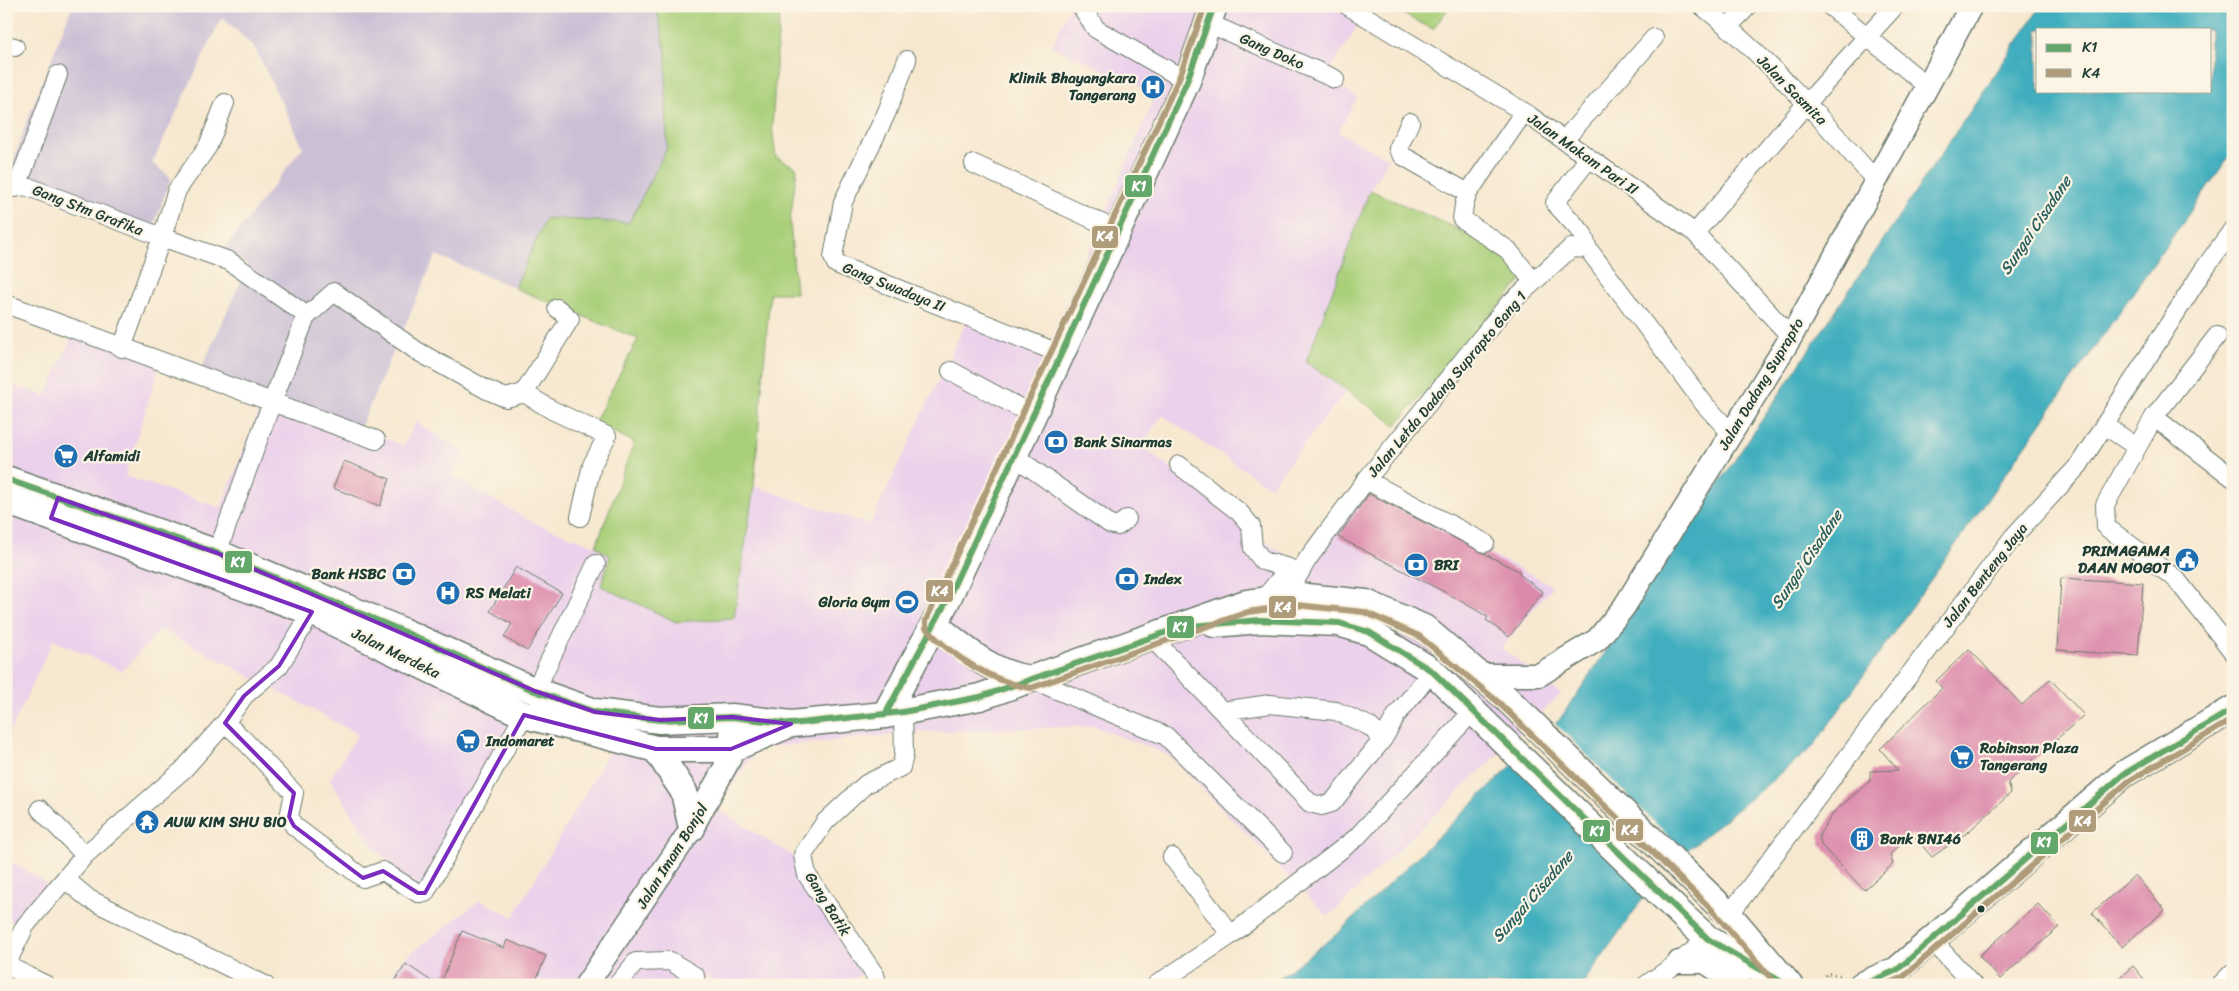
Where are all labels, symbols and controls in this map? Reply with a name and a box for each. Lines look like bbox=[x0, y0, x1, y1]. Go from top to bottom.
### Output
street label: Gang Doko bbox=[1235, 25, 1309, 77]
legend bbox=[2036, 28, 2212, 92]
text: K1 bbox=[2082, 34, 2098, 60]
street label: Jalan Sasmita bbox=[1750, 48, 1834, 132]
text: K4 bbox=[2082, 60, 2101, 86]
place label: Klinik Bhayangkara Tangerang bbox=[1008, 65, 1136, 108]
hospital icon: Klinik Bhayangkara Tangerang bbox=[1140, 74, 1166, 100]
street label: Jalan Makam Pari II bbox=[1521, 105, 1644, 202]
water label: Sungai Cisadane bbox=[1991, 168, 2080, 281]
line badge: K1 bbox=[1124, 174, 1153, 198]
text: K1 bbox=[1131, 174, 1146, 199]
street label: Gang Stm Grafika bbox=[29, 177, 148, 243]
text: K4 bbox=[1095, 224, 1114, 249]
line badge: K4 bbox=[1091, 225, 1119, 249]
street label: Gang Swadaya II bbox=[839, 255, 950, 320]
street label: Jalan Letda Dadang Suprapto Gang 1 bbox=[1360, 285, 1533, 484]
street label: Jalan Dadang Suprapto bbox=[1711, 312, 1811, 456]
bank icon: Bank Sinarmas bbox=[1043, 429, 1069, 455]
place label: Bank Sinarmas bbox=[1074, 429, 1172, 455]
supermarket icon: Alfamidi bbox=[53, 443, 79, 469]
place label: Alfamidi bbox=[83, 443, 141, 469]
water label: Sungai Cisadane bbox=[1762, 502, 1851, 615]
street label: Jalan Benteng Jaya bbox=[1935, 517, 2035, 634]
place label: PRIMAGAMA DAAN MOGOT bbox=[2078, 538, 2171, 581]
public building icon: PRIMAGAMA DAAN MOGOT bbox=[2174, 547, 2200, 573]
line badge: K1 bbox=[224, 550, 253, 574]
text: K1 bbox=[230, 550, 245, 575]
bank icon: BRI bbox=[1403, 552, 1429, 578]
place label: BRI bbox=[1434, 552, 1460, 578]
place label: Bank HSBC bbox=[312, 561, 387, 587]
bank icon: Bank HSBC bbox=[391, 561, 417, 587]
bank icon: Index bbox=[1114, 566, 1140, 592]
place label: Index bbox=[1143, 566, 1183, 592]
line badge: K4 bbox=[925, 579, 954, 603]
text: K4 bbox=[930, 579, 949, 604]
hospital icon: RS Melati bbox=[435, 580, 461, 606]
place label: RS Melati bbox=[465, 580, 532, 606]
place label: Gloria Gym bbox=[817, 589, 890, 615]
sports icon: Gloria Gym bbox=[894, 589, 920, 615]
line badge: K4 bbox=[1268, 595, 1297, 619]
text: K4 bbox=[1273, 595, 1292, 620]
line badge: K1 bbox=[1166, 615, 1195, 639]
text: K1 bbox=[1172, 615, 1187, 640]
street label: Jalan Merdeka bbox=[346, 620, 445, 686]
line badge: K1 bbox=[687, 706, 715, 730]
text: K1 bbox=[693, 706, 708, 731]
supermarket icon: Indomaret bbox=[455, 728, 481, 754]
place label: Indomaret bbox=[485, 728, 555, 754]
place label: Robinson Plaza Tangerang bbox=[1979, 735, 2079, 778]
supermarket icon: Robinson Plaza Tangerang bbox=[1949, 744, 1975, 770]
street label: Jalan Imam Bonjol bbox=[629, 798, 715, 915]
temple icon: AUW KIM SHU BIO bbox=[134, 809, 160, 835]
place label: AUW KIM SHU BIO bbox=[163, 809, 287, 835]
line badge: K4 bbox=[2068, 809, 2097, 833]
text: K4 bbox=[2073, 809, 2092, 834]
line badge: K4 bbox=[1615, 818, 1644, 842]
text: K4 bbox=[1620, 818, 1639, 843]
line badge: K1 bbox=[1582, 819, 1611, 843]
text: K1 bbox=[1589, 819, 1604, 844]
building icon: Bank BNI46 bbox=[1849, 826, 1875, 852]
place label: Bank BNI46 bbox=[1880, 826, 1961, 852]
text: K1 bbox=[2036, 830, 2051, 855]
line badge: K1 bbox=[2030, 831, 2059, 855]
water label: Sungai Cisadane bbox=[1484, 842, 1582, 949]
street label: Gang Batik bbox=[798, 867, 859, 942]
unlabelled marker bbox=[1976, 904, 1986, 914]

